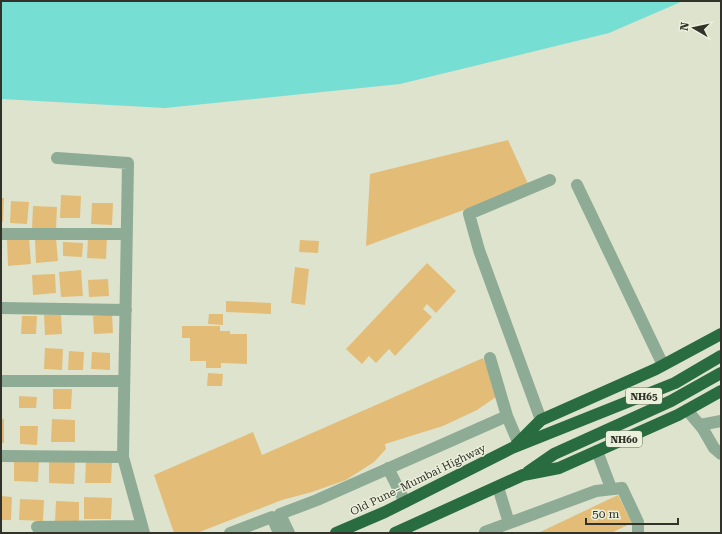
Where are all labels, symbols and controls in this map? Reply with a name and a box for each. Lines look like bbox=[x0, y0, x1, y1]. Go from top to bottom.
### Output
north arrow bbox=[674, 8, 714, 48]
text: N bbox=[678, 21, 692, 32]
road number: NH65 bbox=[626, 388, 662, 404]
road number: NH60 bbox=[606, 431, 642, 447]
street label: Old Pune–Mumbai Highway bbox=[348, 441, 488, 519]
scale bar bbox=[586, 500, 678, 526]
text: 50 m bbox=[592, 507, 619, 521]

